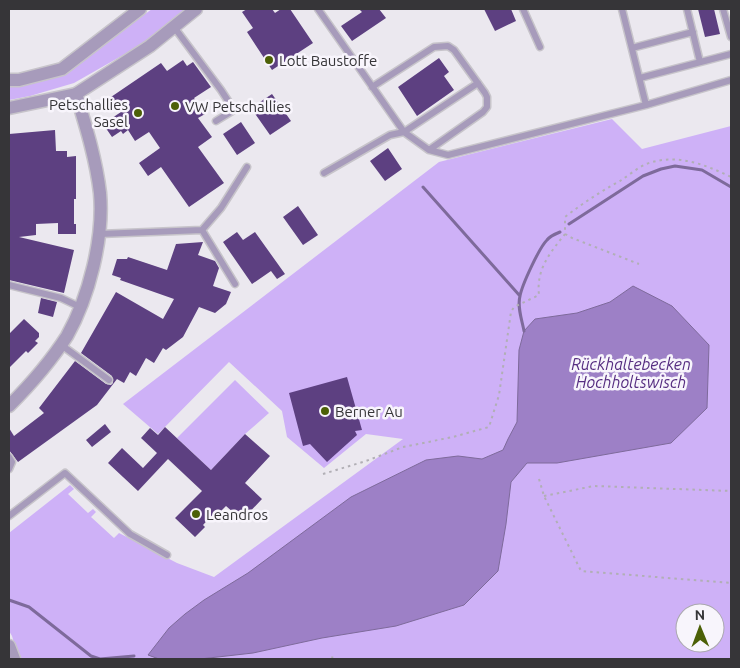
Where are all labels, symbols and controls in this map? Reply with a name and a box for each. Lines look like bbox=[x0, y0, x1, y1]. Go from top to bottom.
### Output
place label: Lott Baustoffe bbox=[279, 52, 377, 69]
marker: Lott Baustoffe bbox=[263, 54, 275, 66]
place label: Petschallies Sasel bbox=[49, 96, 128, 130]
place label: VW Petschallies bbox=[185, 98, 291, 115]
marker: VW Petschallies bbox=[169, 100, 181, 112]
marker: Petschallies Sasel bbox=[132, 107, 144, 119]
water label: Rückhaltebecken Hochholtswisch bbox=[571, 355, 691, 391]
place label: Berner Au bbox=[335, 403, 403, 420]
marker: Berner Au bbox=[319, 405, 331, 417]
place label: Leandros bbox=[206, 506, 268, 523]
marker: Leandros bbox=[190, 508, 202, 520]
north arrow bbox=[675, 603, 725, 653]
text: N bbox=[694, 607, 705, 623]

